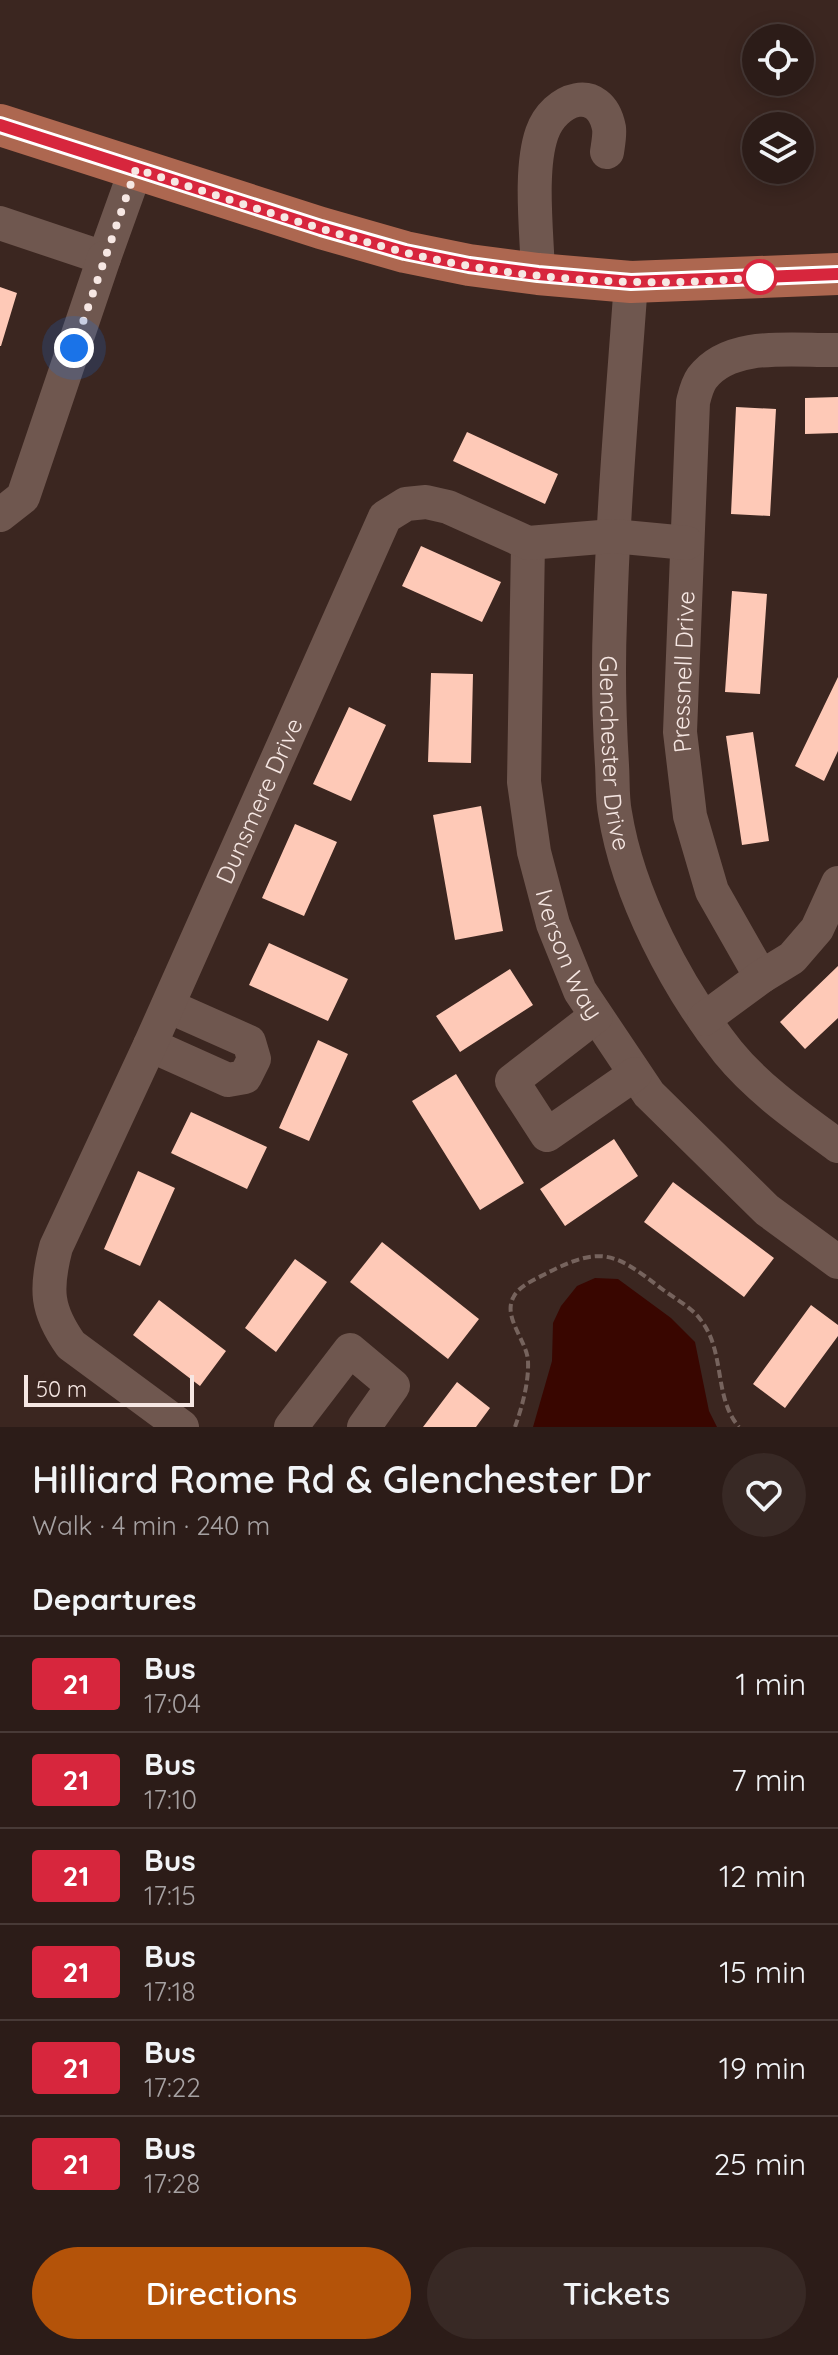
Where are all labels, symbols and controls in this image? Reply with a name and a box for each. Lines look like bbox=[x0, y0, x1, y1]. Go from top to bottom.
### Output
map controls bbox=[742, 24, 814, 184]
button: locate bbox=[742, 24, 814, 96]
button: layers bbox=[742, 112, 814, 184]
unlabelled marker bbox=[743, 260, 777, 294]
your location bbox=[54, 328, 94, 368]
street label: Pressnell Drive bbox=[665, 590, 701, 754]
street label: Glenchester Drive bbox=[594, 655, 638, 854]
street label: Dunsmere Drive bbox=[209, 713, 309, 888]
street label: Iverson Way bbox=[529, 886, 610, 1025]
scale bar bbox=[24, 1371, 194, 1407]
text: 50 m bbox=[36, 1375, 87, 1403]
button: heart bbox=[722, 1453, 806, 1537]
text: Hilliard Rome Rd & Glenchester Dr bbox=[32, 1455, 651, 1503]
text: Walk · 4 min · 240 m bbox=[32, 1509, 270, 1542]
text: Departures bbox=[32, 1580, 197, 1618]
text: Bus bbox=[144, 1649, 196, 1687]
text: 1 min bbox=[736, 1665, 806, 1703]
text: 21 bbox=[63, 1666, 89, 1701]
text: 17:04 bbox=[144, 1687, 201, 1720]
text: Bus bbox=[144, 1745, 196, 1783]
text: 7 min bbox=[731, 1761, 806, 1799]
text: 21 bbox=[63, 1762, 89, 1797]
text: 17:10 bbox=[144, 1783, 197, 1816]
text: Bus bbox=[144, 1841, 196, 1879]
text: 12 min bbox=[719, 1857, 806, 1895]
text: 21 bbox=[63, 1858, 89, 1893]
text: 17:15 bbox=[144, 1879, 196, 1912]
text: Bus bbox=[144, 1937, 196, 1975]
text: 15 min bbox=[719, 1953, 806, 1991]
text: 21 bbox=[63, 1954, 89, 1989]
text: 17:18 bbox=[144, 1975, 195, 2008]
text: Bus bbox=[144, 2033, 196, 2071]
text: 19 min bbox=[719, 2049, 806, 2087]
text: 21 bbox=[63, 2050, 89, 2085]
text: 17:22 bbox=[144, 2071, 201, 2104]
text: Bus bbox=[144, 2129, 196, 2167]
text: 25 min bbox=[714, 2145, 806, 2183]
text: 21 bbox=[63, 2146, 89, 2181]
text: 17:28 bbox=[144, 2167, 200, 2200]
button: Directions bbox=[32, 2247, 411, 2339]
button: Tickets bbox=[427, 2247, 806, 2339]

